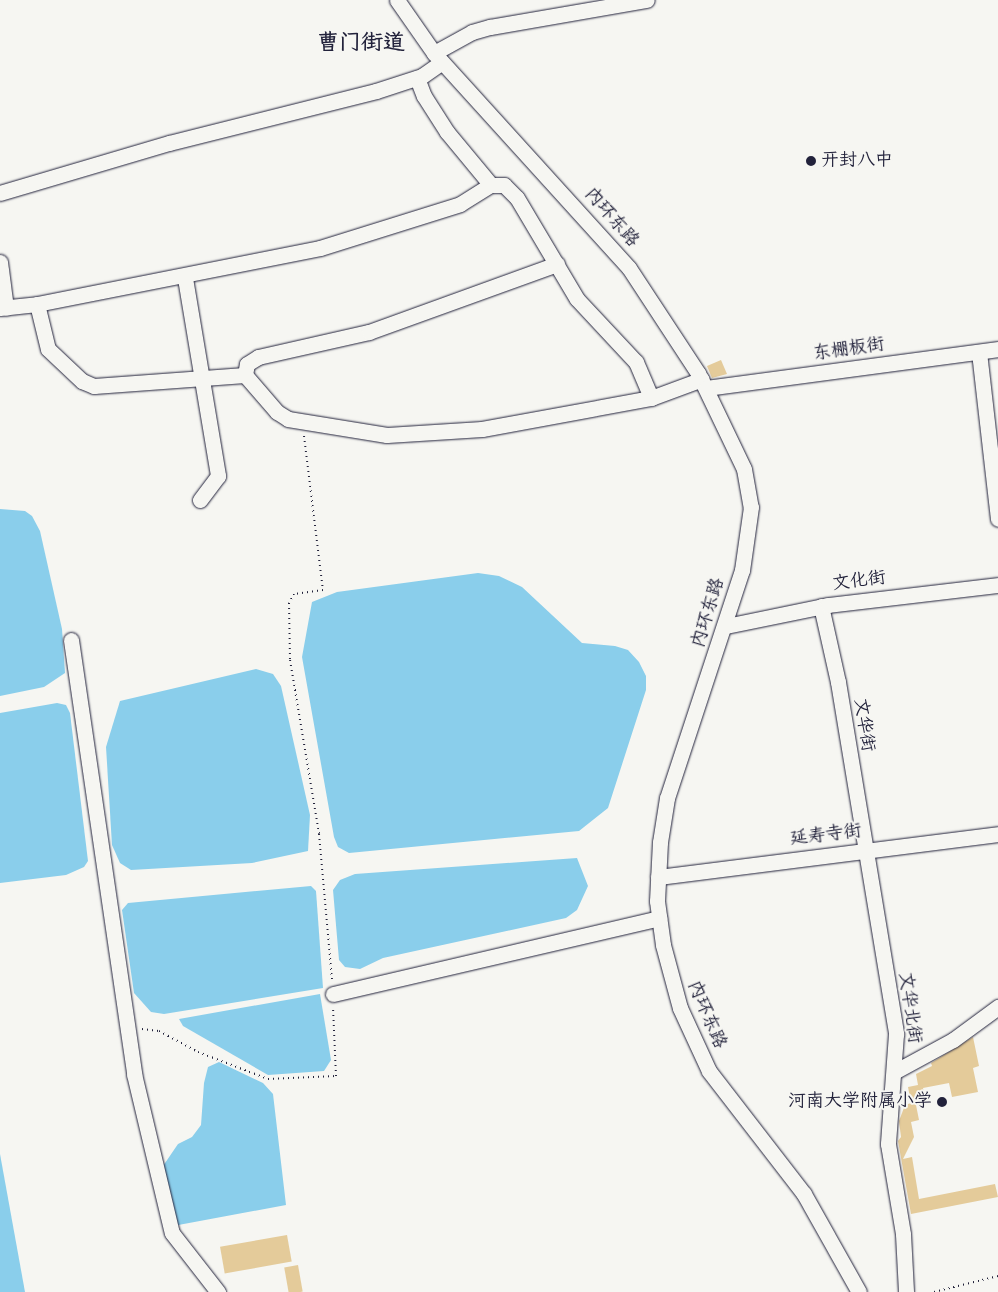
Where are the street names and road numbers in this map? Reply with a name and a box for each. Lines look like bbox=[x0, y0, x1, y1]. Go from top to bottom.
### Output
street label: 内环东路 bbox=[579, 184, 643, 252]
street label: 东棚板街 bbox=[812, 334, 886, 366]
street label: 文化街 bbox=[831, 568, 887, 596]
street label: 内环东路 bbox=[688, 575, 730, 651]
street label: 文华街 bbox=[848, 697, 878, 753]
street label: 延寿寺街 bbox=[789, 821, 863, 851]
street label: 文华北街 bbox=[893, 971, 925, 1045]
street label: 内环东路 bbox=[682, 978, 730, 1052]

